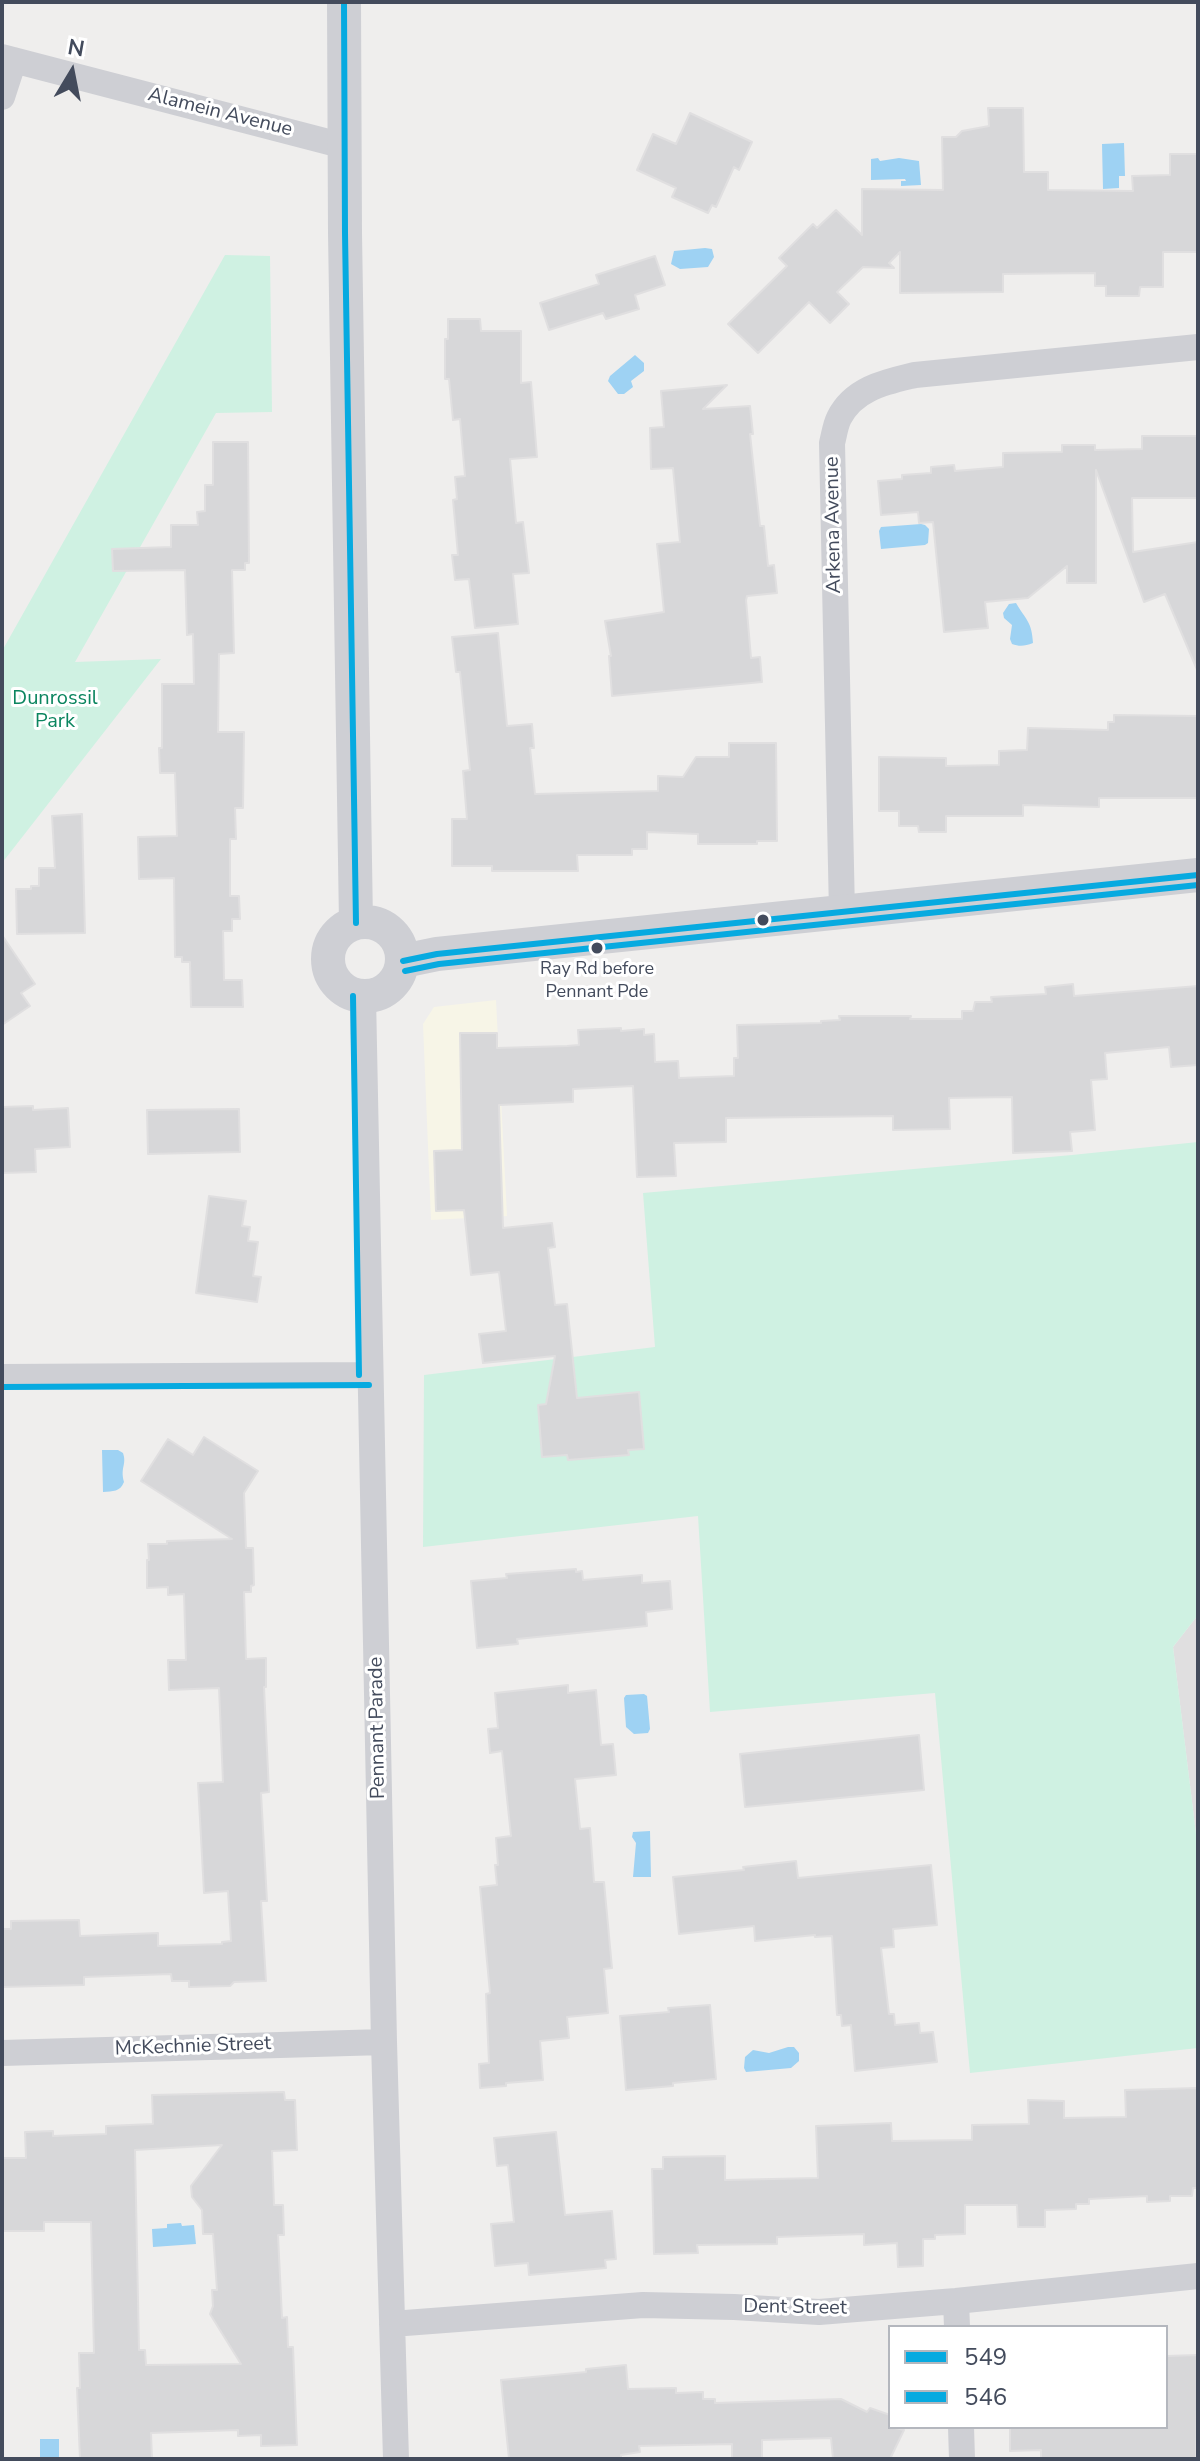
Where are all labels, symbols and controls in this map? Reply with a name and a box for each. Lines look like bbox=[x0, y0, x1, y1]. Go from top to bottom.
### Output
north arrow bbox=[32, 32, 112, 112]
text: N bbox=[65, 32, 87, 65]
street label: Alamein Avenue bbox=[145, 83, 295, 143]
street label: Arkena Avenue bbox=[821, 456, 847, 594]
park label: Dunrossil Park bbox=[12, 687, 98, 734]
unlabelled marker bbox=[755, 912, 771, 928]
marker: Ray Rd before Pennant Pde bbox=[589, 940, 605, 956]
place label: Ray Rd before Pennant Pde bbox=[540, 959, 654, 1002]
street label: Pennant Parade bbox=[365, 1657, 391, 1799]
street label: McKechnie Street bbox=[115, 2032, 271, 2062]
street label: Dent Street bbox=[743, 2295, 847, 2321]
legend bbox=[888, 2325, 1168, 2429]
text: 549 bbox=[964, 2341, 1007, 2373]
text: 546 bbox=[964, 2381, 1007, 2413]

